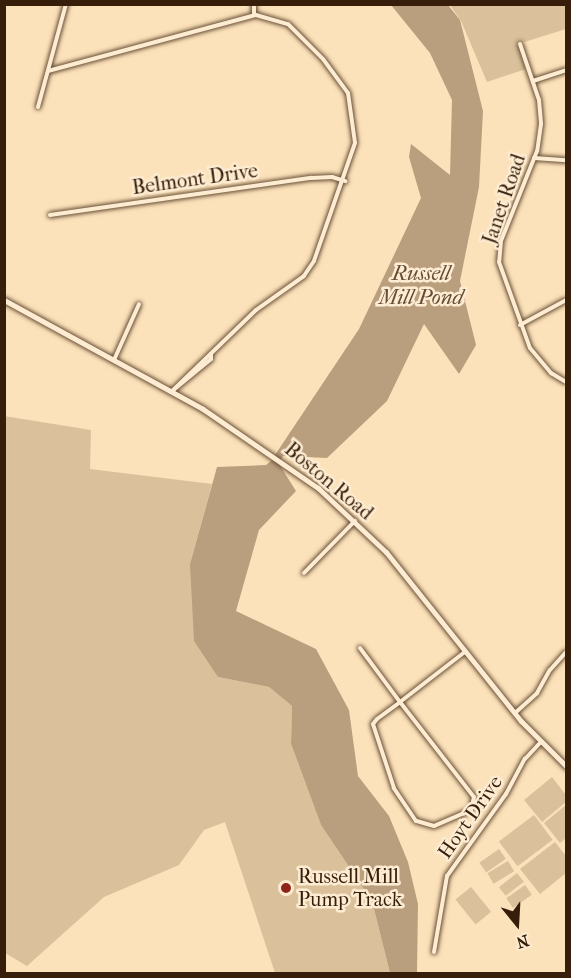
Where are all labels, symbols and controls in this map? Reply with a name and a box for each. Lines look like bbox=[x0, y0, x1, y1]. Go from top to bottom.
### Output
street label: Janet Road bbox=[477, 151, 531, 247]
street label: Belmont Drive bbox=[131, 158, 259, 200]
water label: Russell Mill Pond bbox=[379, 260, 463, 310]
street label: Boston Road bbox=[280, 437, 378, 525]
street label: Hoyt Drive bbox=[433, 771, 507, 863]
place label: Russell Mill Pump Track bbox=[298, 864, 402, 911]
marker: Russell Mill Pump Track bbox=[279, 881, 293, 895]
north arrow bbox=[487, 894, 547, 954]
text: N bbox=[514, 931, 531, 953]

